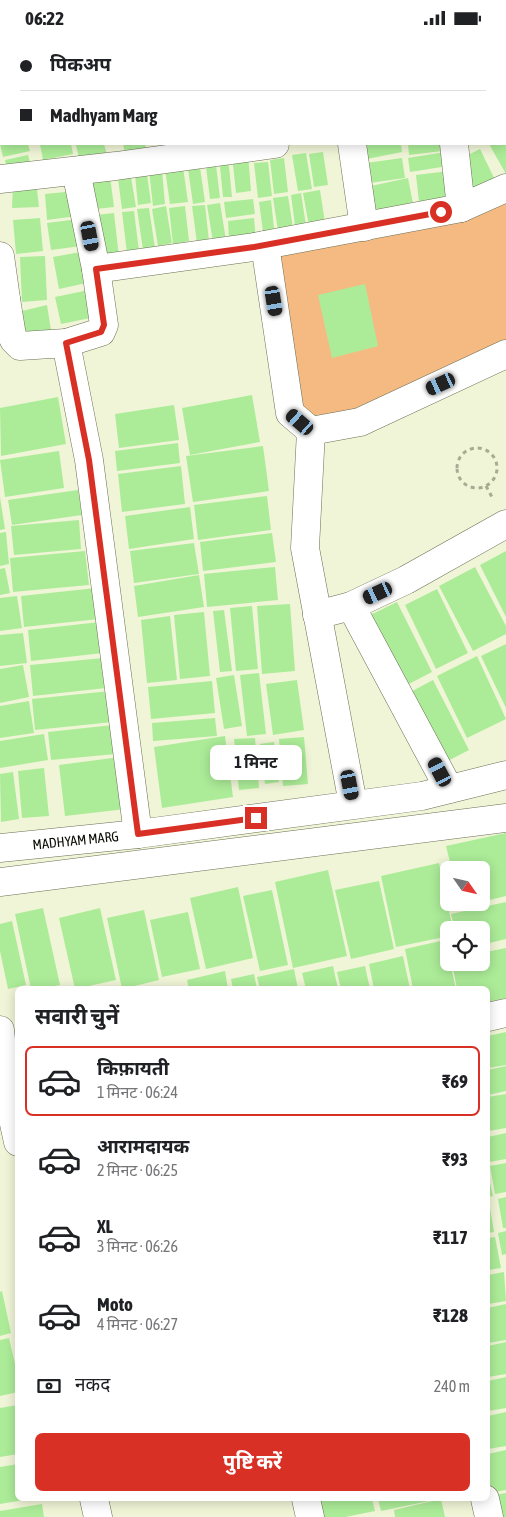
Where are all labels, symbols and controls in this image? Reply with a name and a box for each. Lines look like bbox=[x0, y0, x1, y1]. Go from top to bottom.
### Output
text: 06:22 bbox=[25, 7, 64, 29]
text: पिकअप bbox=[50, 53, 111, 75]
text: Madhyam Marg bbox=[50, 104, 157, 126]
route start bbox=[430, 201, 452, 223]
car bbox=[79, 220, 100, 252]
car bbox=[264, 285, 283, 317]
car bbox=[424, 371, 457, 397]
car bbox=[283, 406, 316, 438]
car bbox=[361, 580, 394, 606]
callout: 1 मिनट bbox=[210, 745, 302, 781]
text: 1 मिनट bbox=[234, 753, 278, 771]
car bbox=[426, 755, 453, 789]
car bbox=[339, 769, 360, 801]
route end bbox=[245, 807, 267, 829]
street label: MADHYAM MARG bbox=[32, 828, 119, 853]
north arrow bbox=[440, 861, 490, 911]
map controls bbox=[440, 861, 490, 971]
button: locate bbox=[440, 921, 490, 971]
text: सवारी चुनें bbox=[35, 1003, 119, 1029]
text: किफ़ायती bbox=[97, 1057, 169, 1079]
icon: car bbox=[37, 1059, 82, 1104]
text: ₹69 bbox=[442, 1070, 468, 1092]
text: 1 मिनट · 06:24 bbox=[97, 1083, 178, 1101]
text: आरामदायक bbox=[97, 1135, 189, 1157]
icon: car bbox=[37, 1137, 82, 1182]
text: ₹93 bbox=[442, 1148, 468, 1170]
text: 2 मिनट · 06:25 bbox=[97, 1161, 178, 1179]
icon: car bbox=[37, 1215, 82, 1260]
text: XL bbox=[97, 1215, 113, 1237]
text: ₹117 bbox=[433, 1226, 468, 1248]
text: 3 मिनट · 06:26 bbox=[97, 1237, 178, 1255]
icon: car bbox=[37, 1293, 82, 1338]
text: Moto bbox=[97, 1293, 133, 1315]
text: ₹128 bbox=[433, 1304, 468, 1326]
text: 4 मिनट · 06:27 bbox=[97, 1315, 178, 1333]
icon: cash bbox=[35, 1372, 63, 1400]
text: नकद bbox=[75, 1373, 110, 1395]
text: 240 m bbox=[434, 1377, 470, 1395]
button: पुष्टि करें bbox=[35, 1433, 470, 1491]

